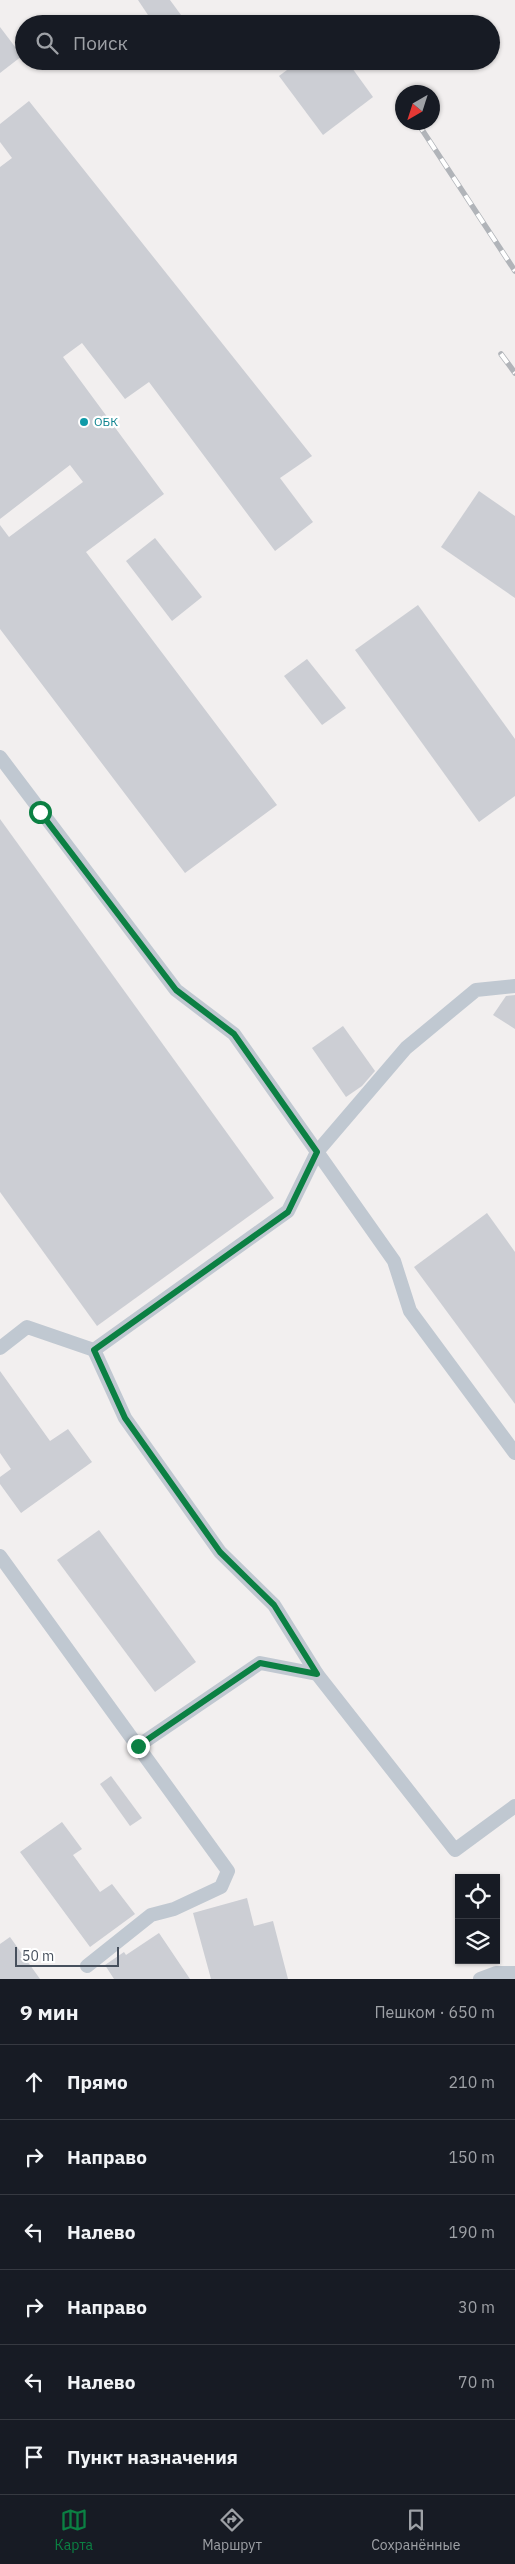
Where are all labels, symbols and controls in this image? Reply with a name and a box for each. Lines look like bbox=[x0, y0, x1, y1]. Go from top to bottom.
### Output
search box bbox=[15, 15, 500, 70]
icon: search bbox=[33, 29, 61, 57]
text: Поиск bbox=[73, 31, 128, 55]
north arrow bbox=[395, 85, 440, 130]
place label: ОБК bbox=[94, 414, 118, 429]
marker: ОБК bbox=[78, 416, 90, 428]
route start bbox=[29, 801, 52, 824]
route end bbox=[127, 1735, 150, 1758]
map controls bbox=[455, 1874, 500, 1964]
button: locate bbox=[455, 1874, 500, 1919]
button: layers bbox=[455, 1919, 500, 1964]
scale bar bbox=[15, 1944, 119, 1967]
text: 50 m bbox=[22, 1947, 54, 1965]
text: 9 мин bbox=[20, 1998, 79, 2026]
text: Пешком · 650 m bbox=[374, 2002, 495, 2022]
icon: ahead bbox=[20, 2068, 48, 2096]
text: Прямо bbox=[67, 2070, 128, 2094]
text: 210 m bbox=[448, 2072, 495, 2092]
icon: right bbox=[20, 2143, 48, 2171]
text: Направо bbox=[67, 2145, 147, 2169]
text: 150 m bbox=[448, 2147, 495, 2167]
icon: left bbox=[20, 2218, 48, 2246]
text: Налево bbox=[67, 2220, 136, 2244]
text: 190 m bbox=[448, 2222, 495, 2242]
icon: right bbox=[20, 2293, 48, 2321]
text: Направо bbox=[67, 2295, 147, 2319]
text: 30 m bbox=[458, 2297, 495, 2317]
icon: left bbox=[20, 2368, 48, 2396]
text: Налево bbox=[67, 2370, 136, 2394]
text: 70 m bbox=[458, 2372, 495, 2392]
icon: arrive bbox=[20, 2443, 48, 2471]
text: Пункт назначения bbox=[67, 2445, 238, 2469]
tab: Карта bbox=[55, 2506, 93, 2554]
tab: Маршрут bbox=[202, 2506, 262, 2554]
tab: Сохранённые bbox=[371, 2506, 460, 2554]

